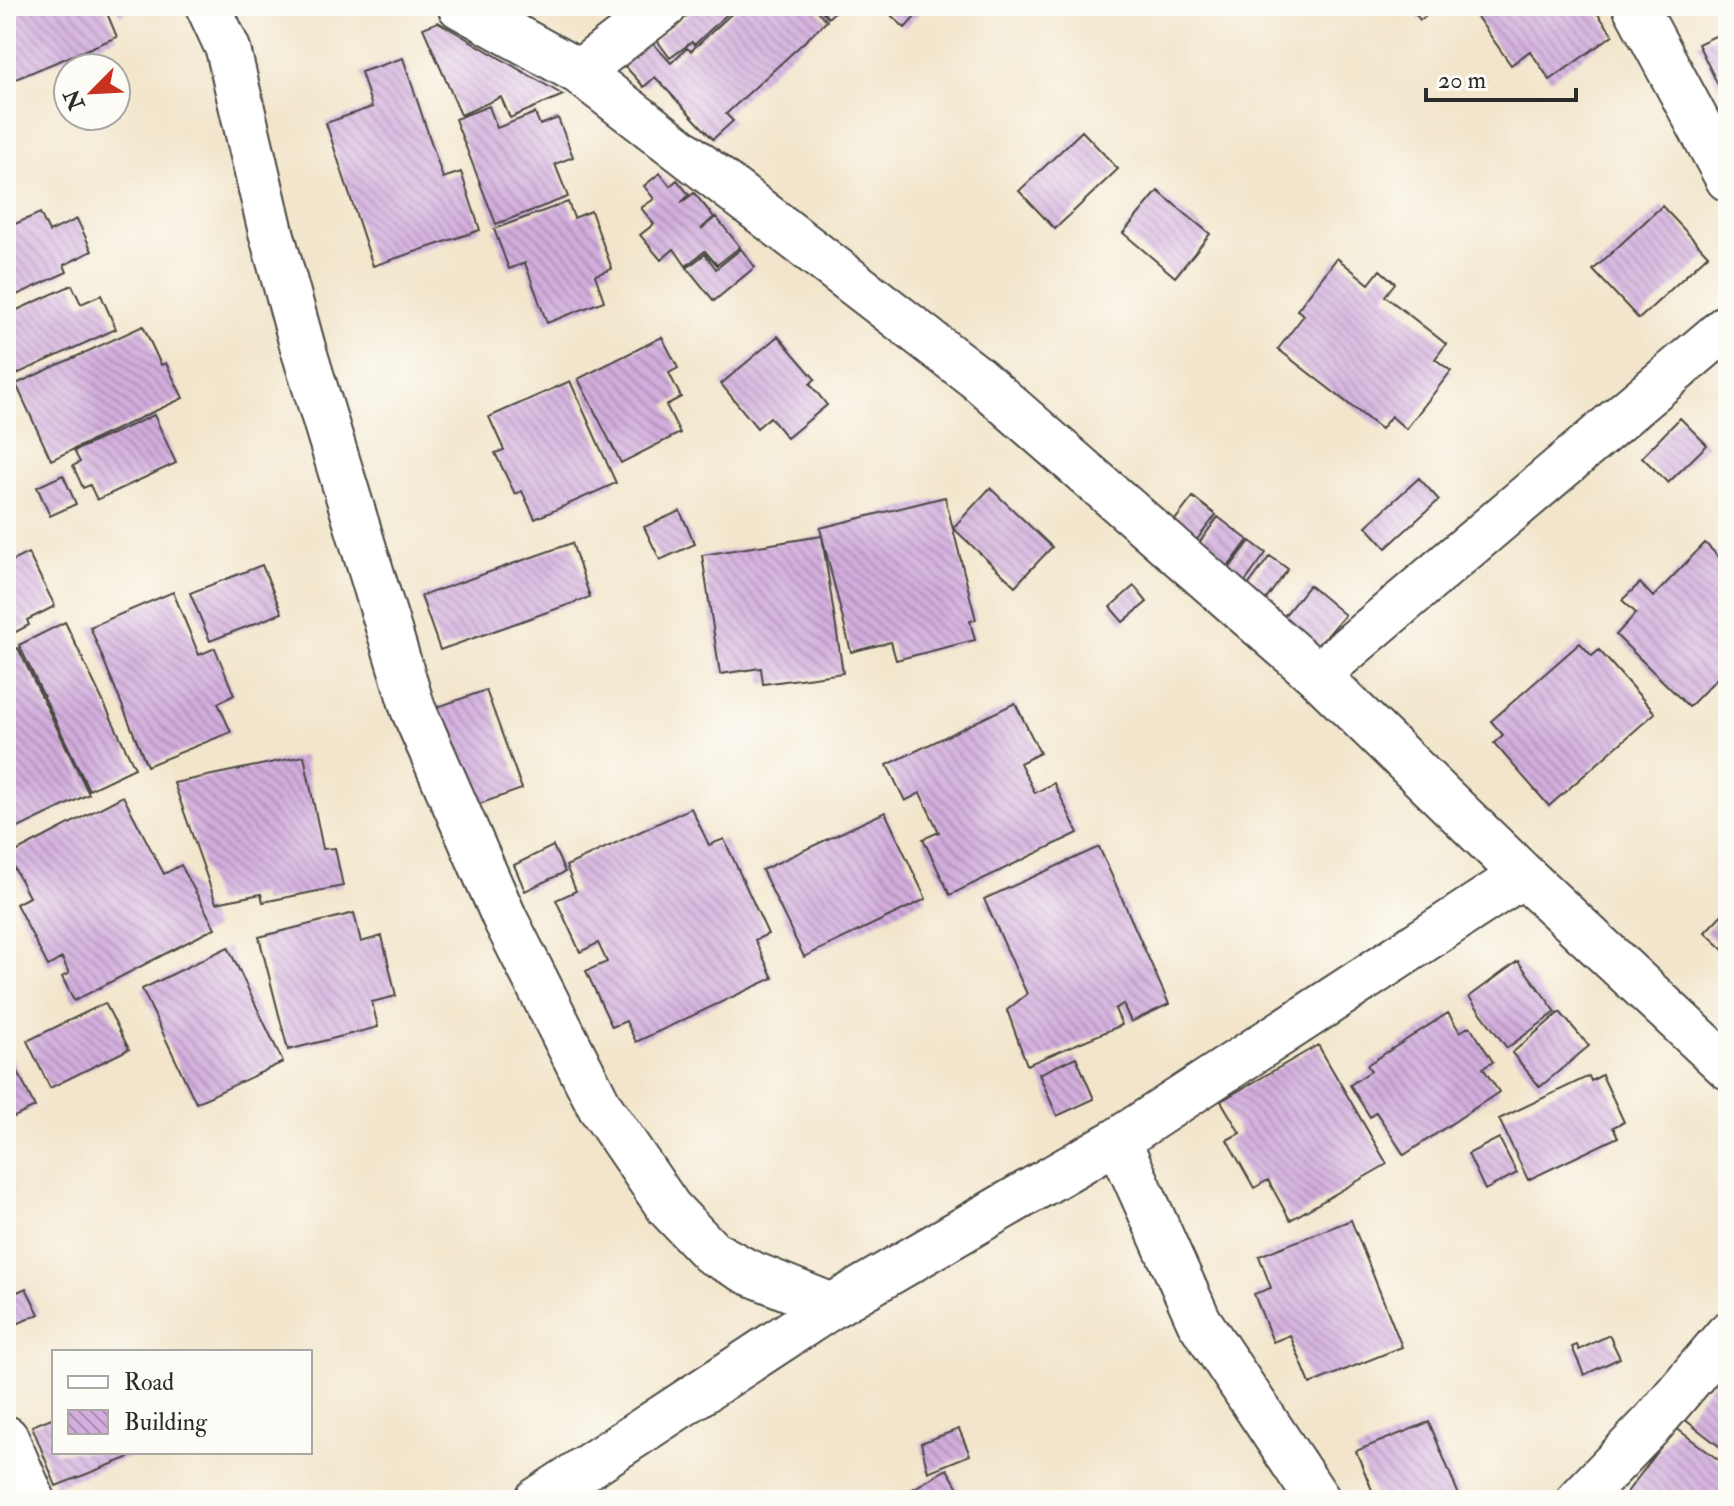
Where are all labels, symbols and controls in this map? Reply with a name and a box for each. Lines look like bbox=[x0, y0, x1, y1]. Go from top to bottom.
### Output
north arrow bbox=[52, 52, 132, 132]
scale bar bbox=[1426, 52, 1576, 102]
text: 20 m bbox=[1438, 65, 1487, 96]
text: N bbox=[58, 85, 92, 115]
legend bbox=[52, 1350, 312, 1454]
text: Road bbox=[124, 1367, 174, 1398]
text: Building bbox=[124, 1407, 208, 1438]

